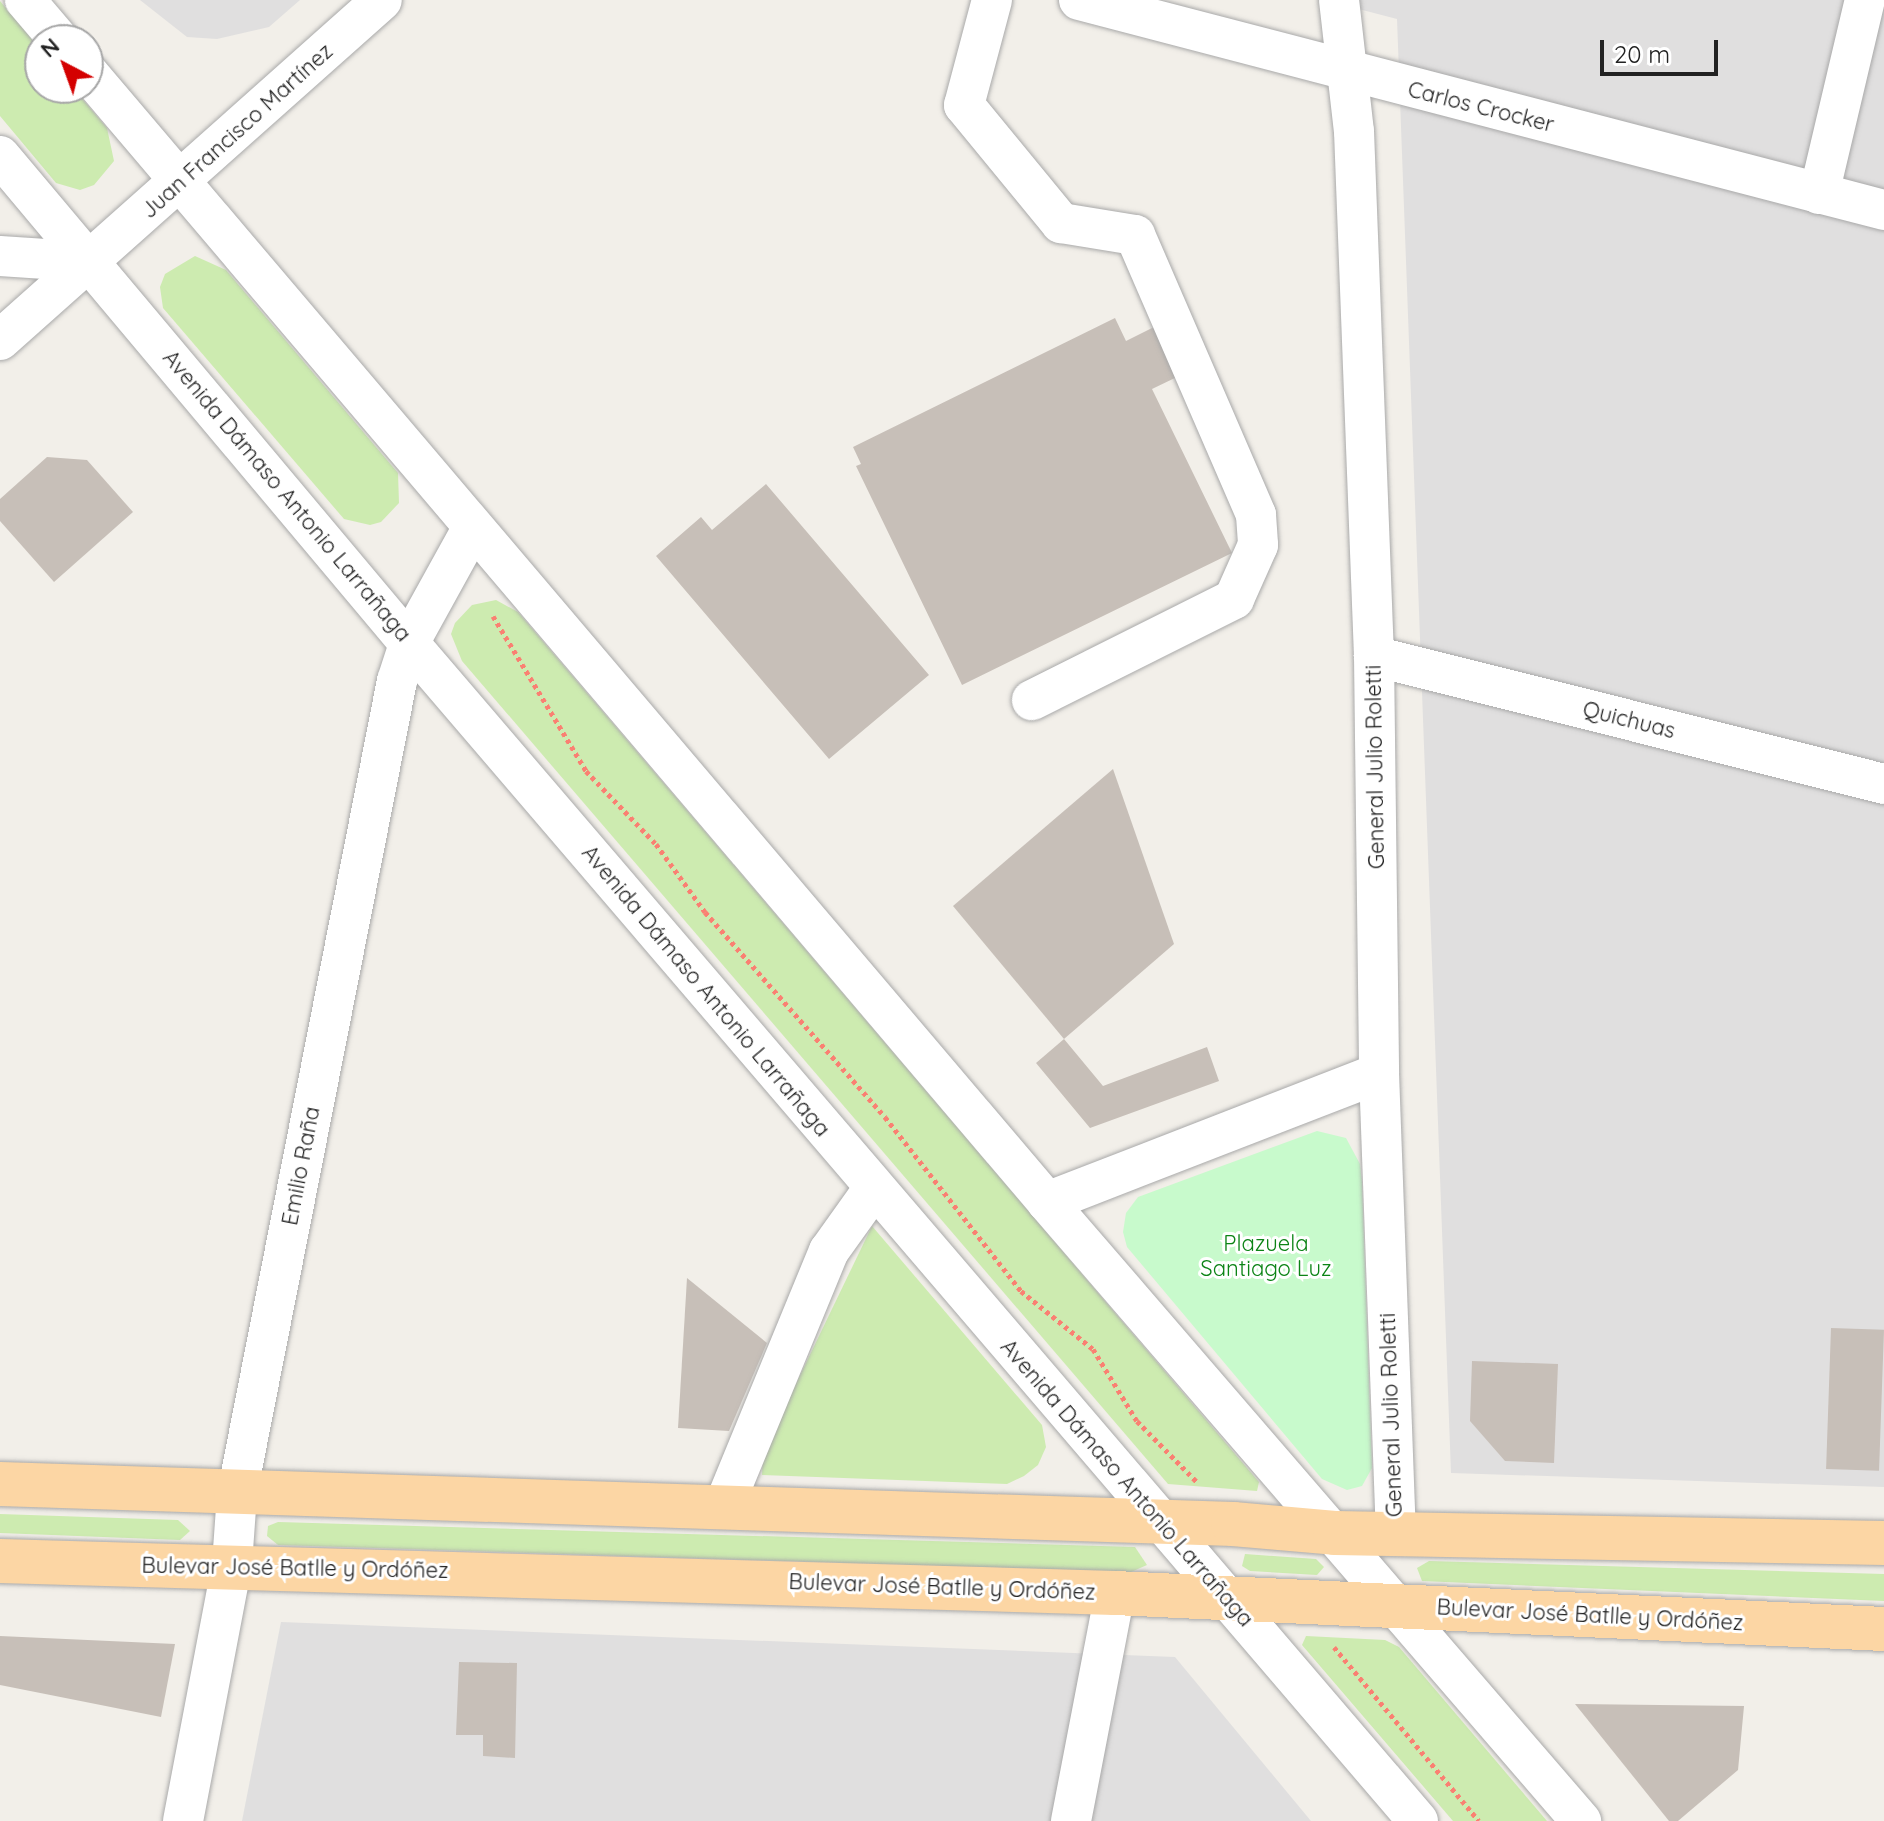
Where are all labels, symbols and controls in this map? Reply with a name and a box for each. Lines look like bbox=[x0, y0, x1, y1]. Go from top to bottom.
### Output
north arrow bbox=[24, 24, 104, 104]
scale bar bbox=[1604, 24, 1722, 74]
text: N bbox=[34, 32, 65, 63]
street label: Juan Francisco Martínez bbox=[136, 38, 338, 224]
text: 20 m bbox=[1614, 39, 1670, 69]
street label: Carlos Crocker bbox=[1405, 76, 1557, 138]
street label: Avenida Dámaso Antonio Larrañaga bbox=[157, 345, 417, 647]
street label: General Julio Roletti bbox=[1360, 665, 1390, 869]
street label: Quichuas bbox=[1580, 696, 1678, 744]
street label: Avenida Dámaso Antonio Larrañaga bbox=[576, 840, 836, 1142]
street label: Emilio Raña bbox=[277, 1104, 325, 1228]
park label: Plazuela Santiago Luz bbox=[1200, 1230, 1332, 1282]
street label: General Julio Roletti bbox=[1374, 1312, 1408, 1518]
street label: Avenida Dámaso Antonio Larrañaga bbox=[995, 1334, 1259, 1632]
street label: Bulevar José Batlle y Ordóñez bbox=[141, 1552, 449, 1584]
street label: Bulevar José Batlle y Ordóñez bbox=[788, 1568, 1096, 1606]
street label: Bulevar José Batlle y Ordóñez bbox=[1436, 1594, 1744, 1636]

